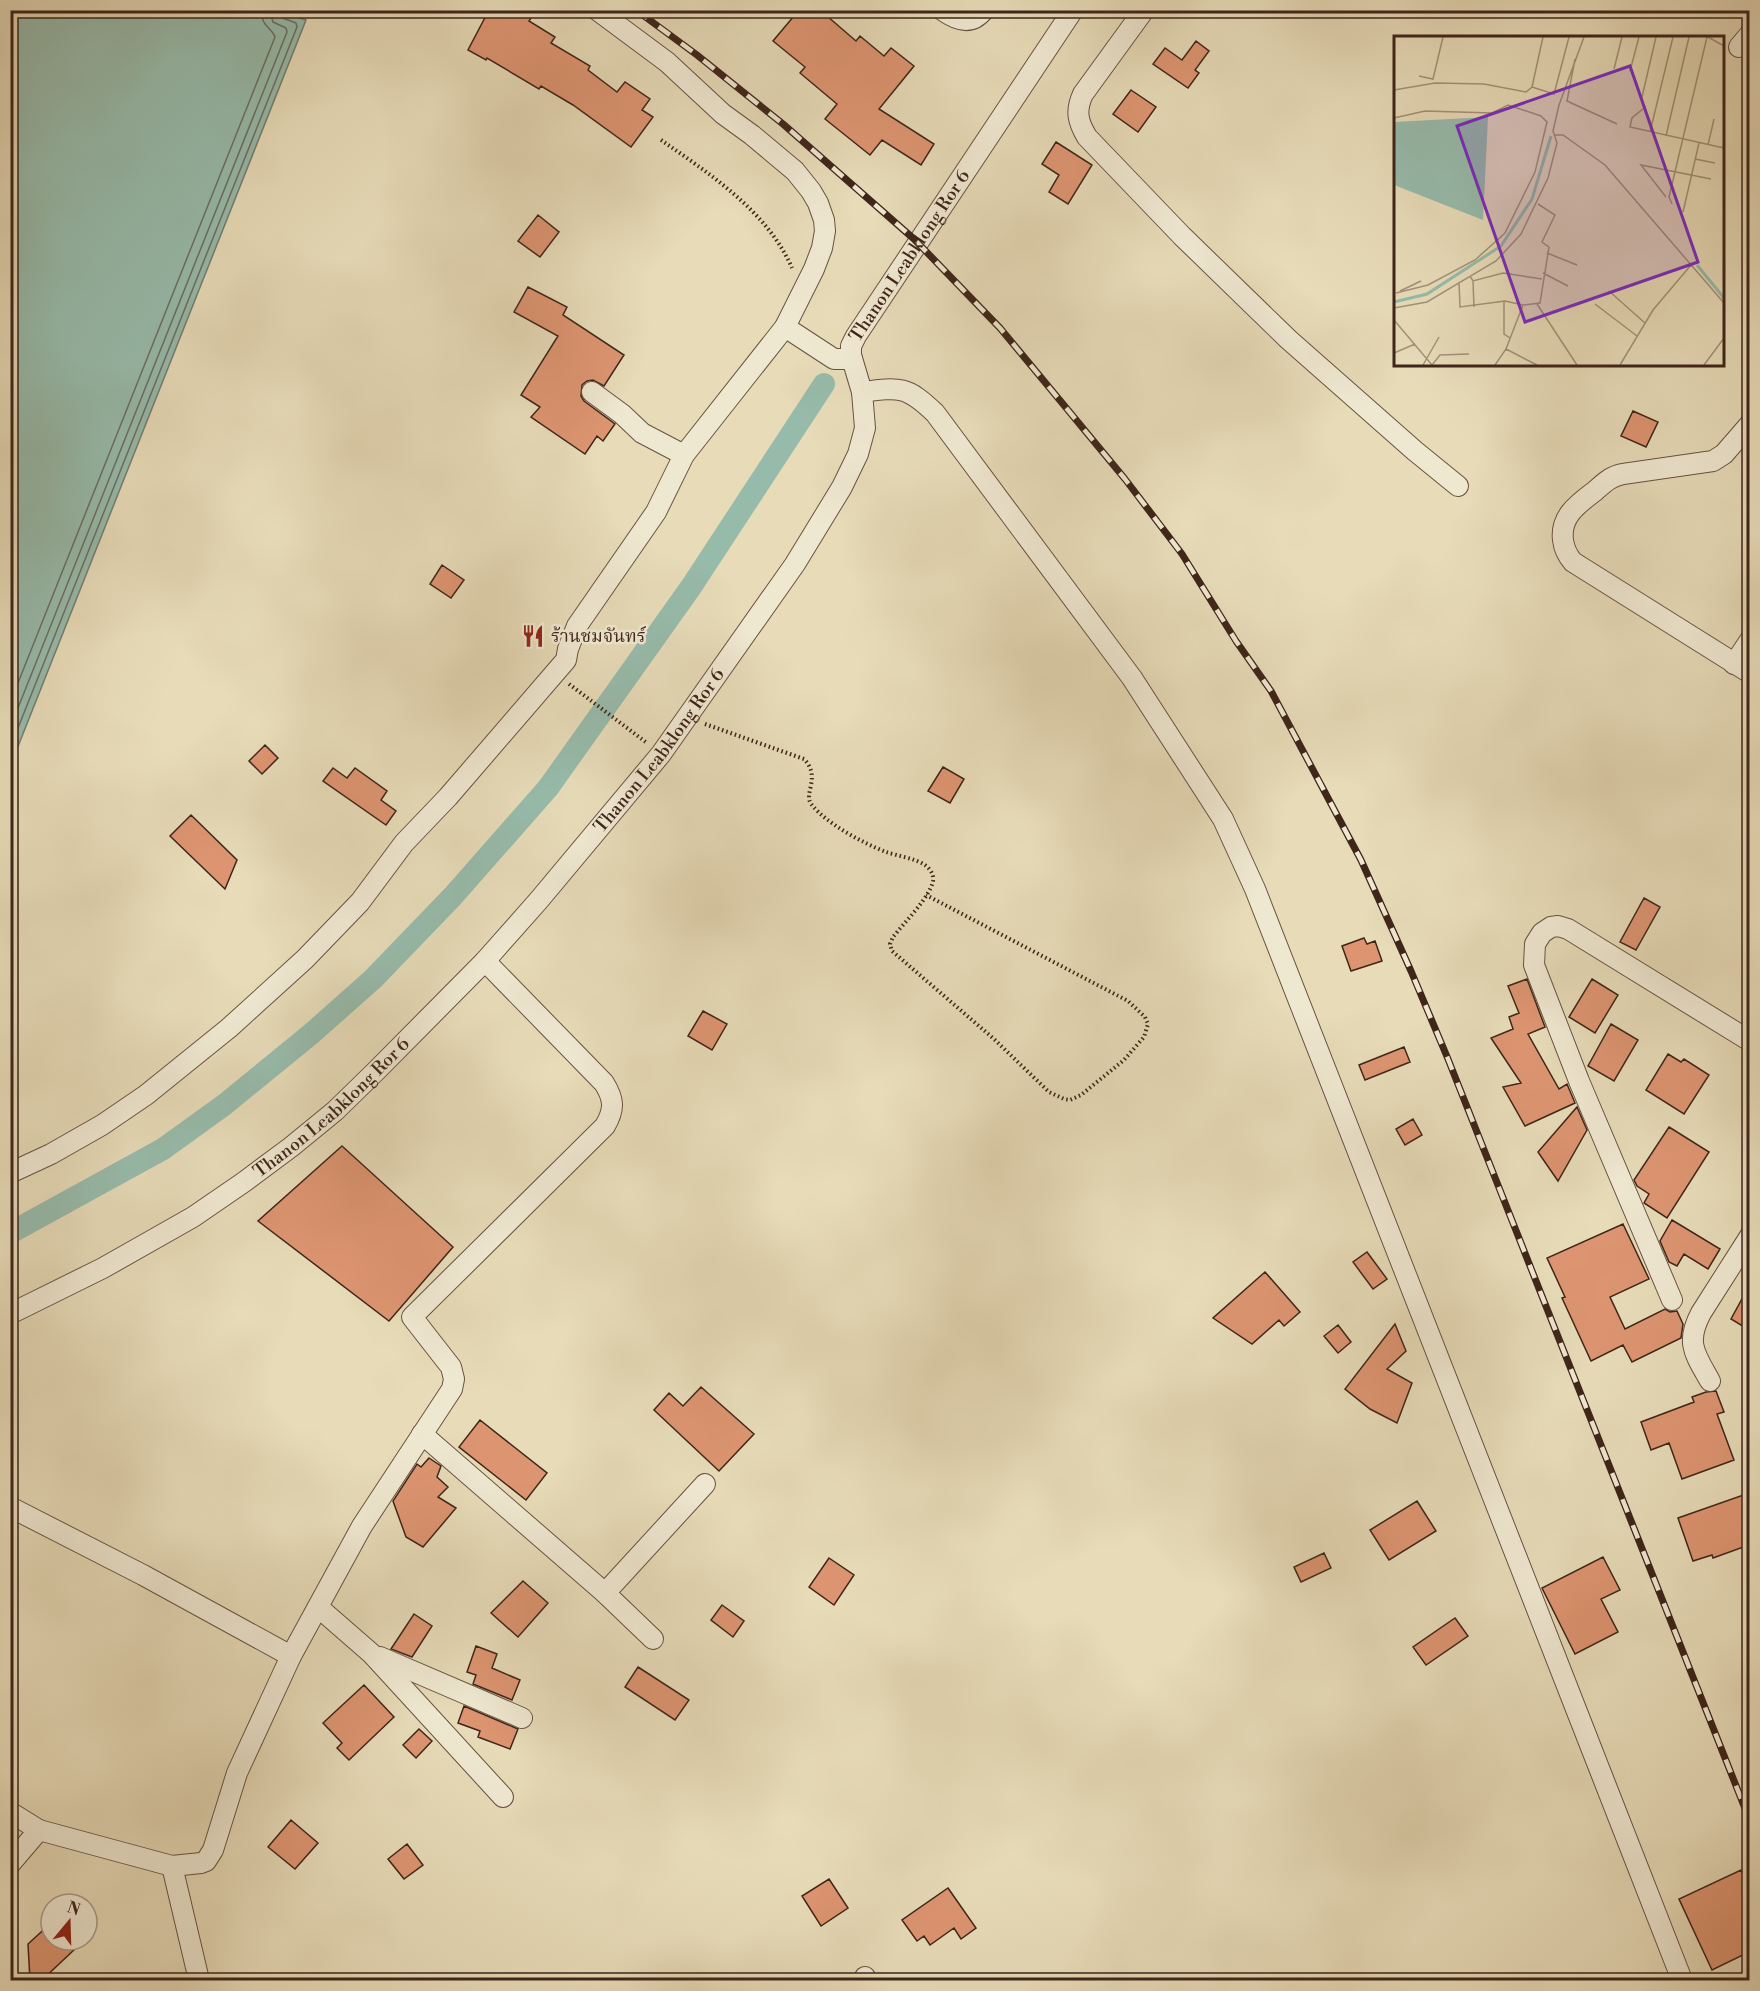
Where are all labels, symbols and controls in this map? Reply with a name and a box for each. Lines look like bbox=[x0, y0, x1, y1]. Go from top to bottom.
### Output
inset map bbox=[1394, 36, 1724, 366]
street label: Thanon Leabklong Ror 6 bbox=[844, 166, 975, 346]
restaurant icon: ร้านชมจันทร์ bbox=[520, 623, 546, 649]
place label: ร้านชมจันทร์ bbox=[551, 625, 647, 648]
street label: Thanon Leabklong Ror 6 bbox=[589, 664, 730, 838]
street label: Thanon Leabklong Ror 6 bbox=[249, 1033, 415, 1183]
north arrow bbox=[39, 1892, 99, 1952]
text: N bbox=[64, 1897, 83, 1920]

